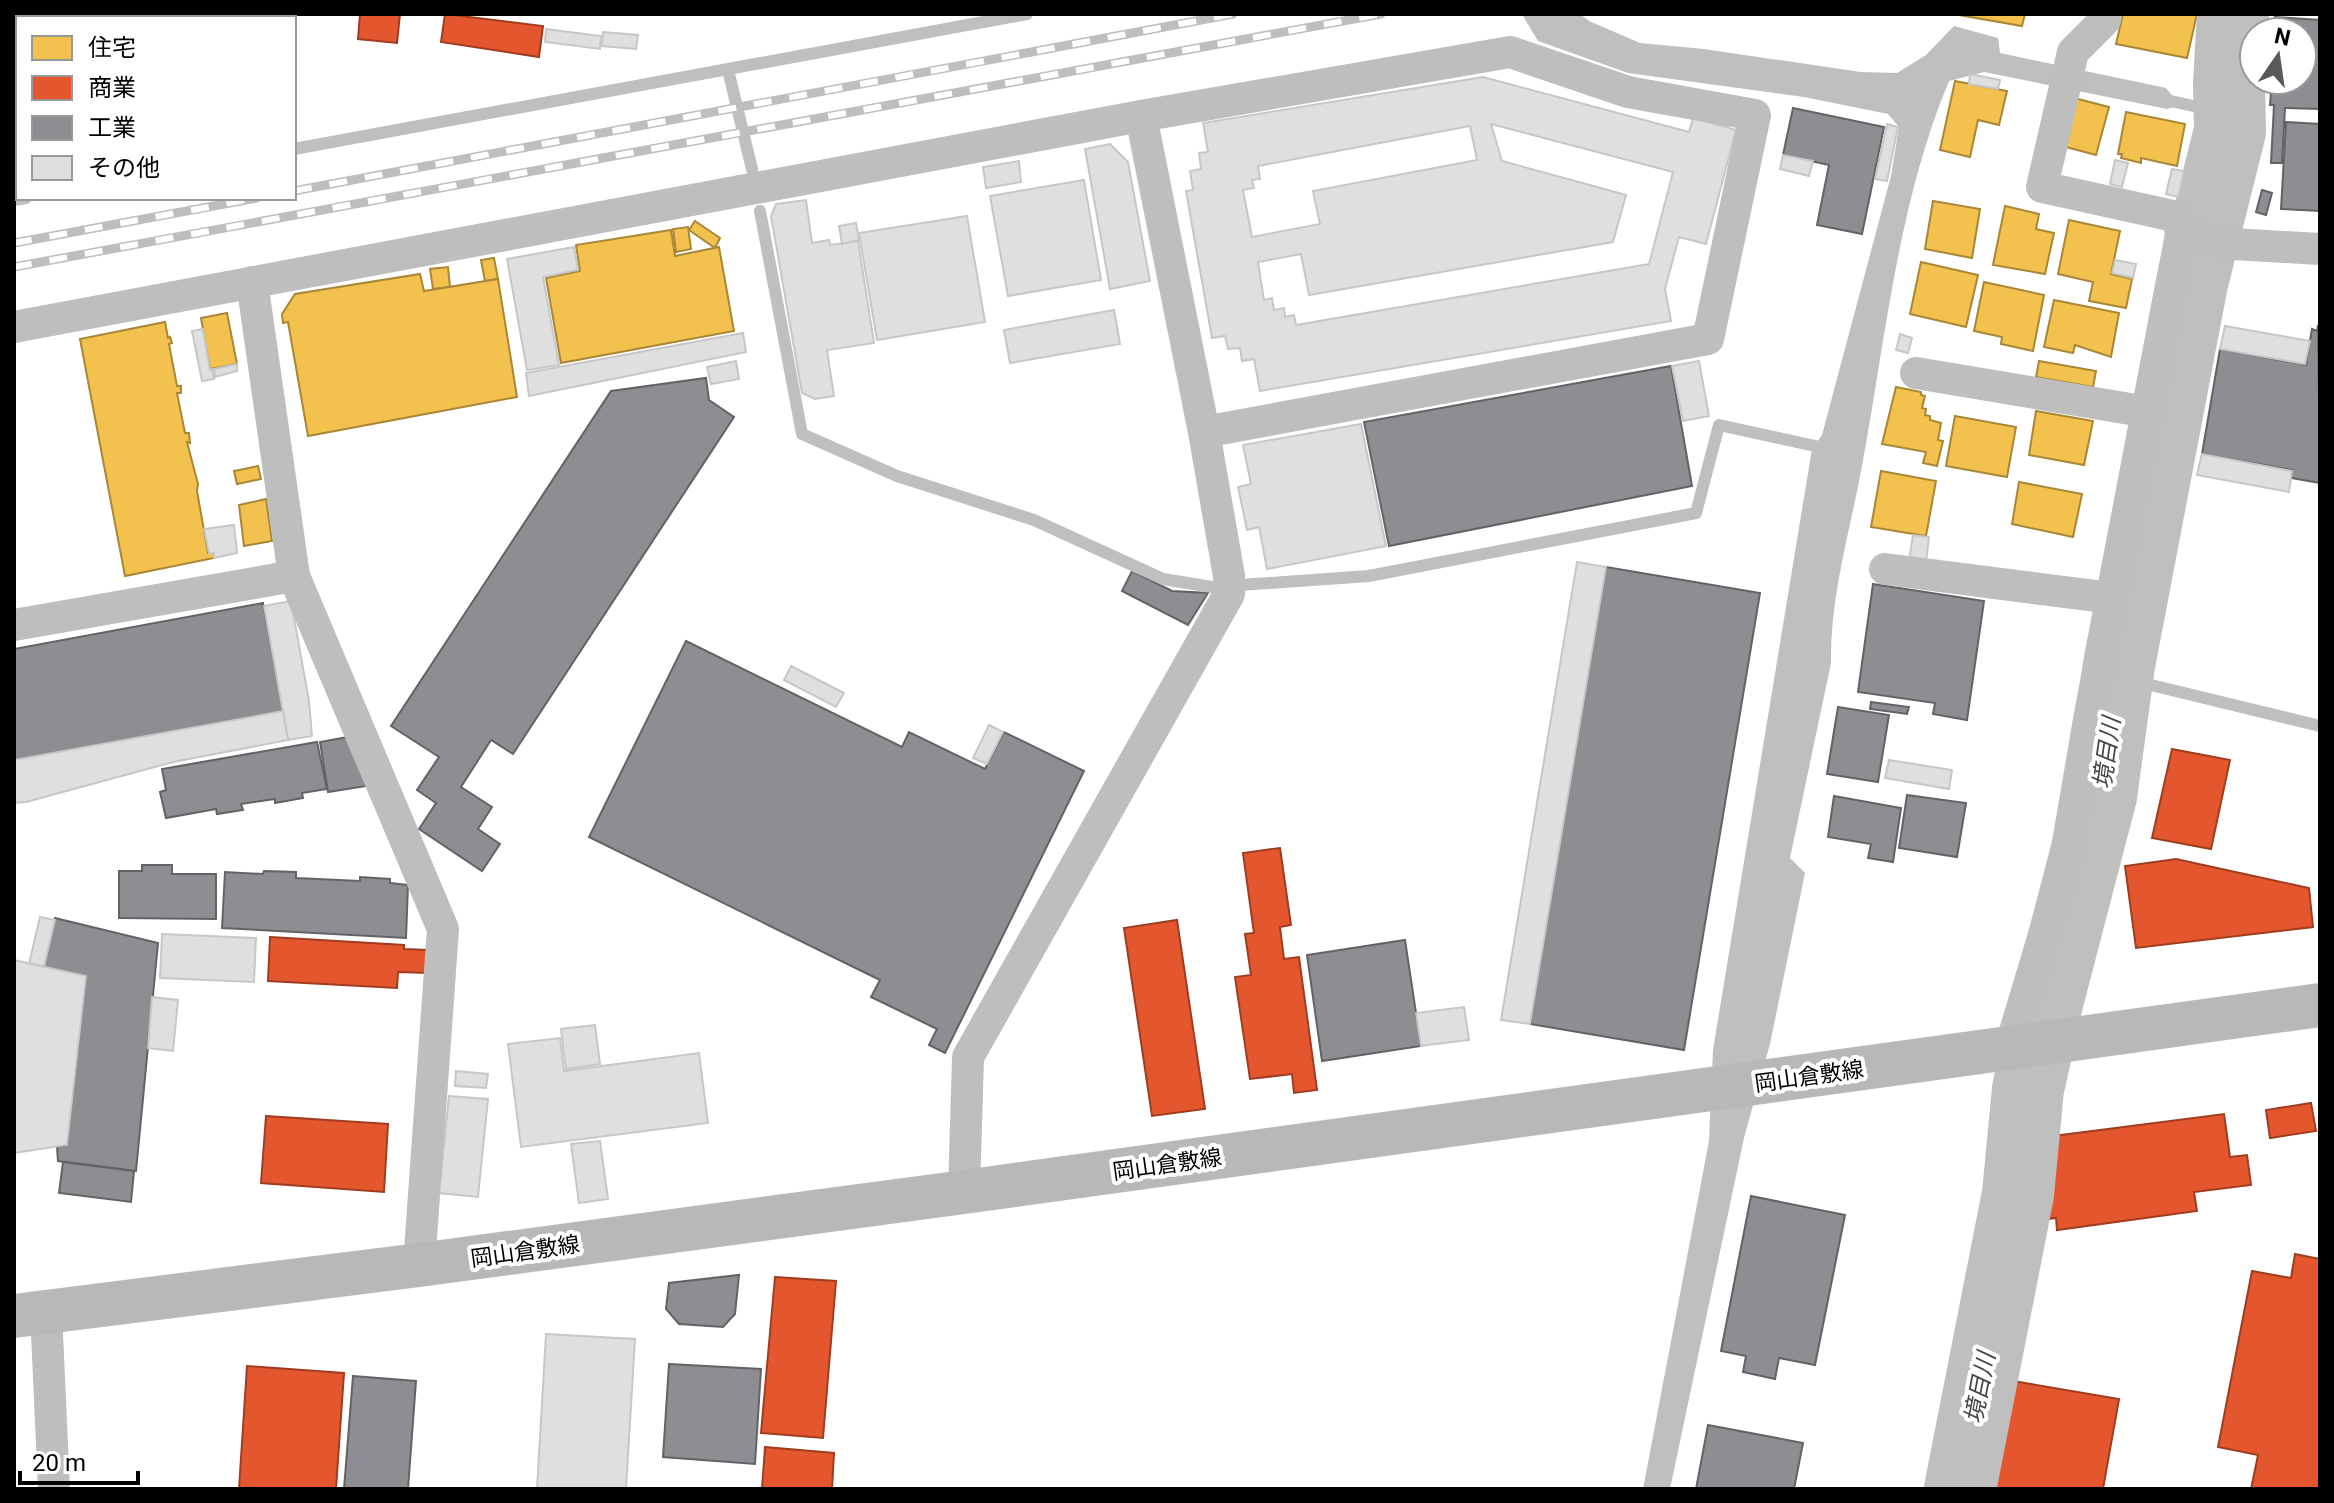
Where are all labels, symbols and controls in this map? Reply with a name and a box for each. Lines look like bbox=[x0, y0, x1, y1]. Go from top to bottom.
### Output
legend bbox=[16, 16, 296, 200]
north arrow bbox=[2238, 16, 2318, 96]
text: N bbox=[2272, 23, 2293, 51]
text: 住宅 bbox=[88, 34, 136, 62]
text: 商業 bbox=[88, 74, 136, 102]
text: 工業 bbox=[88, 114, 136, 142]
text: その他 bbox=[88, 154, 160, 182]
water label: 境目川 bbox=[2088, 712, 2126, 791]
street label: 岡山倉敷線 bbox=[1753, 1056, 1865, 1097]
street label: 岡山倉敷線 bbox=[1111, 1144, 1223, 1185]
street label: 岡山倉敷線 bbox=[469, 1231, 581, 1272]
water label: 境目川 bbox=[1959, 1347, 2001, 1426]
scale bar bbox=[20, 1435, 138, 1485]
text: 20 m bbox=[32, 1449, 86, 1477]

